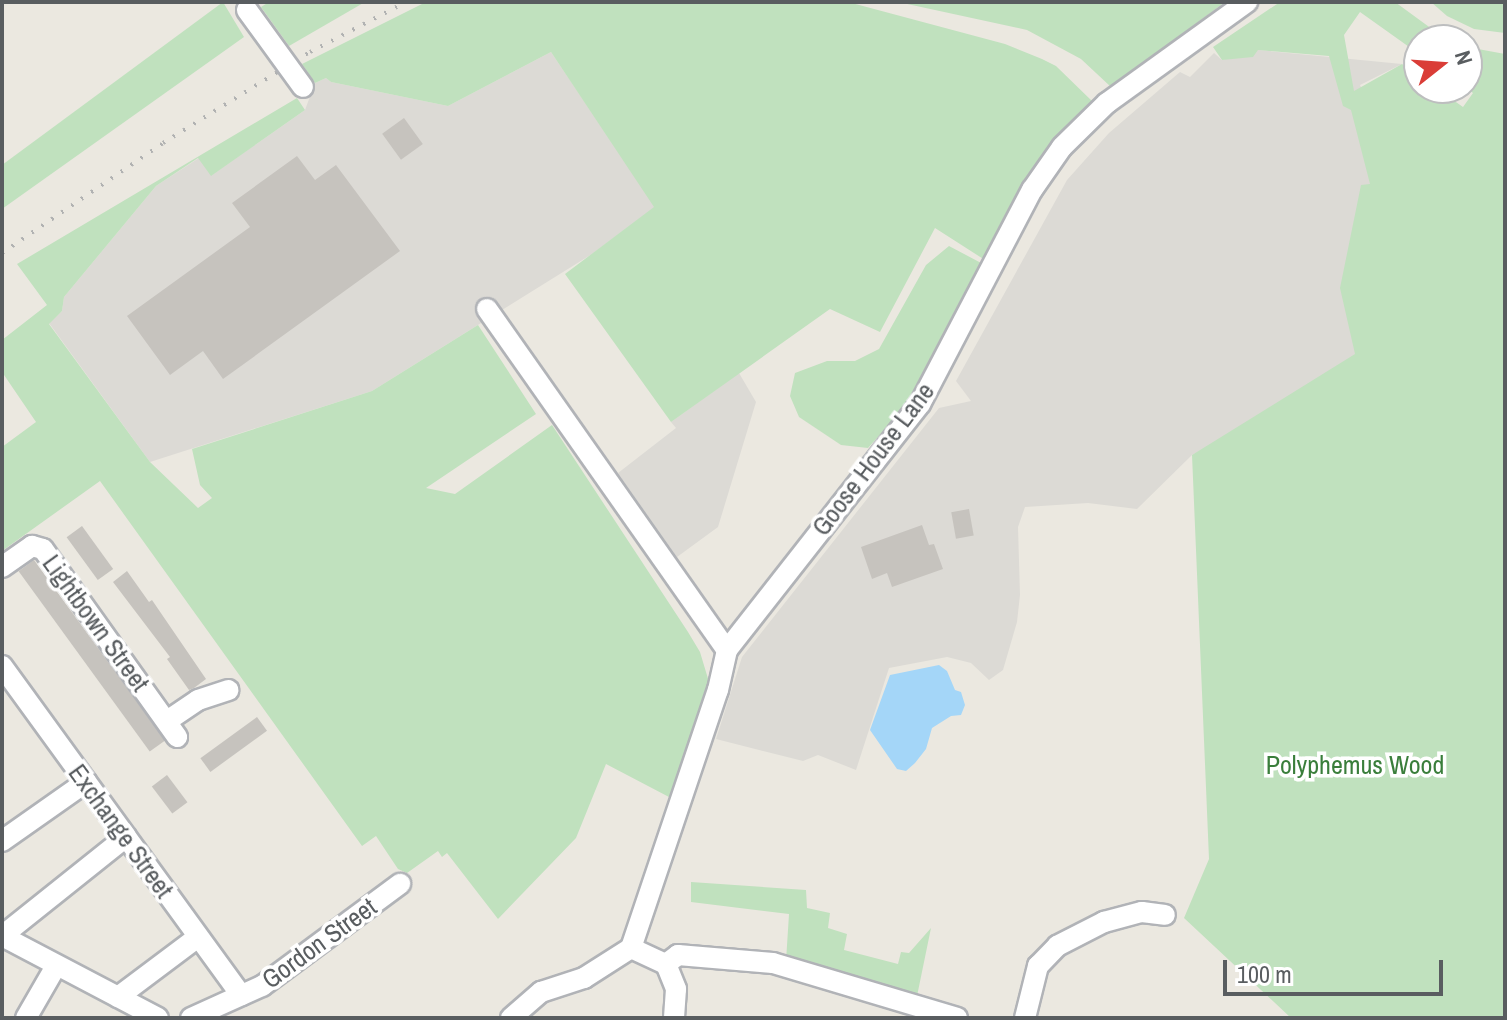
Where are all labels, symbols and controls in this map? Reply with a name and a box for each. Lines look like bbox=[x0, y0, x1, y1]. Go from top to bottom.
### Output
north arrow bbox=[1403, 24, 1483, 104]
text: N bbox=[1448, 47, 1480, 68]
street label: Goose House Lane bbox=[805, 376, 941, 542]
street label: Lightbown Street bbox=[36, 549, 156, 697]
park label: Polyphemus Wood bbox=[1266, 749, 1444, 781]
street label: Exchange Street bbox=[62, 758, 180, 904]
street label: Gordon Street bbox=[256, 891, 382, 995]
scale bar bbox=[1227, 944, 1447, 994]
text: 100 m bbox=[1237, 958, 1292, 990]

